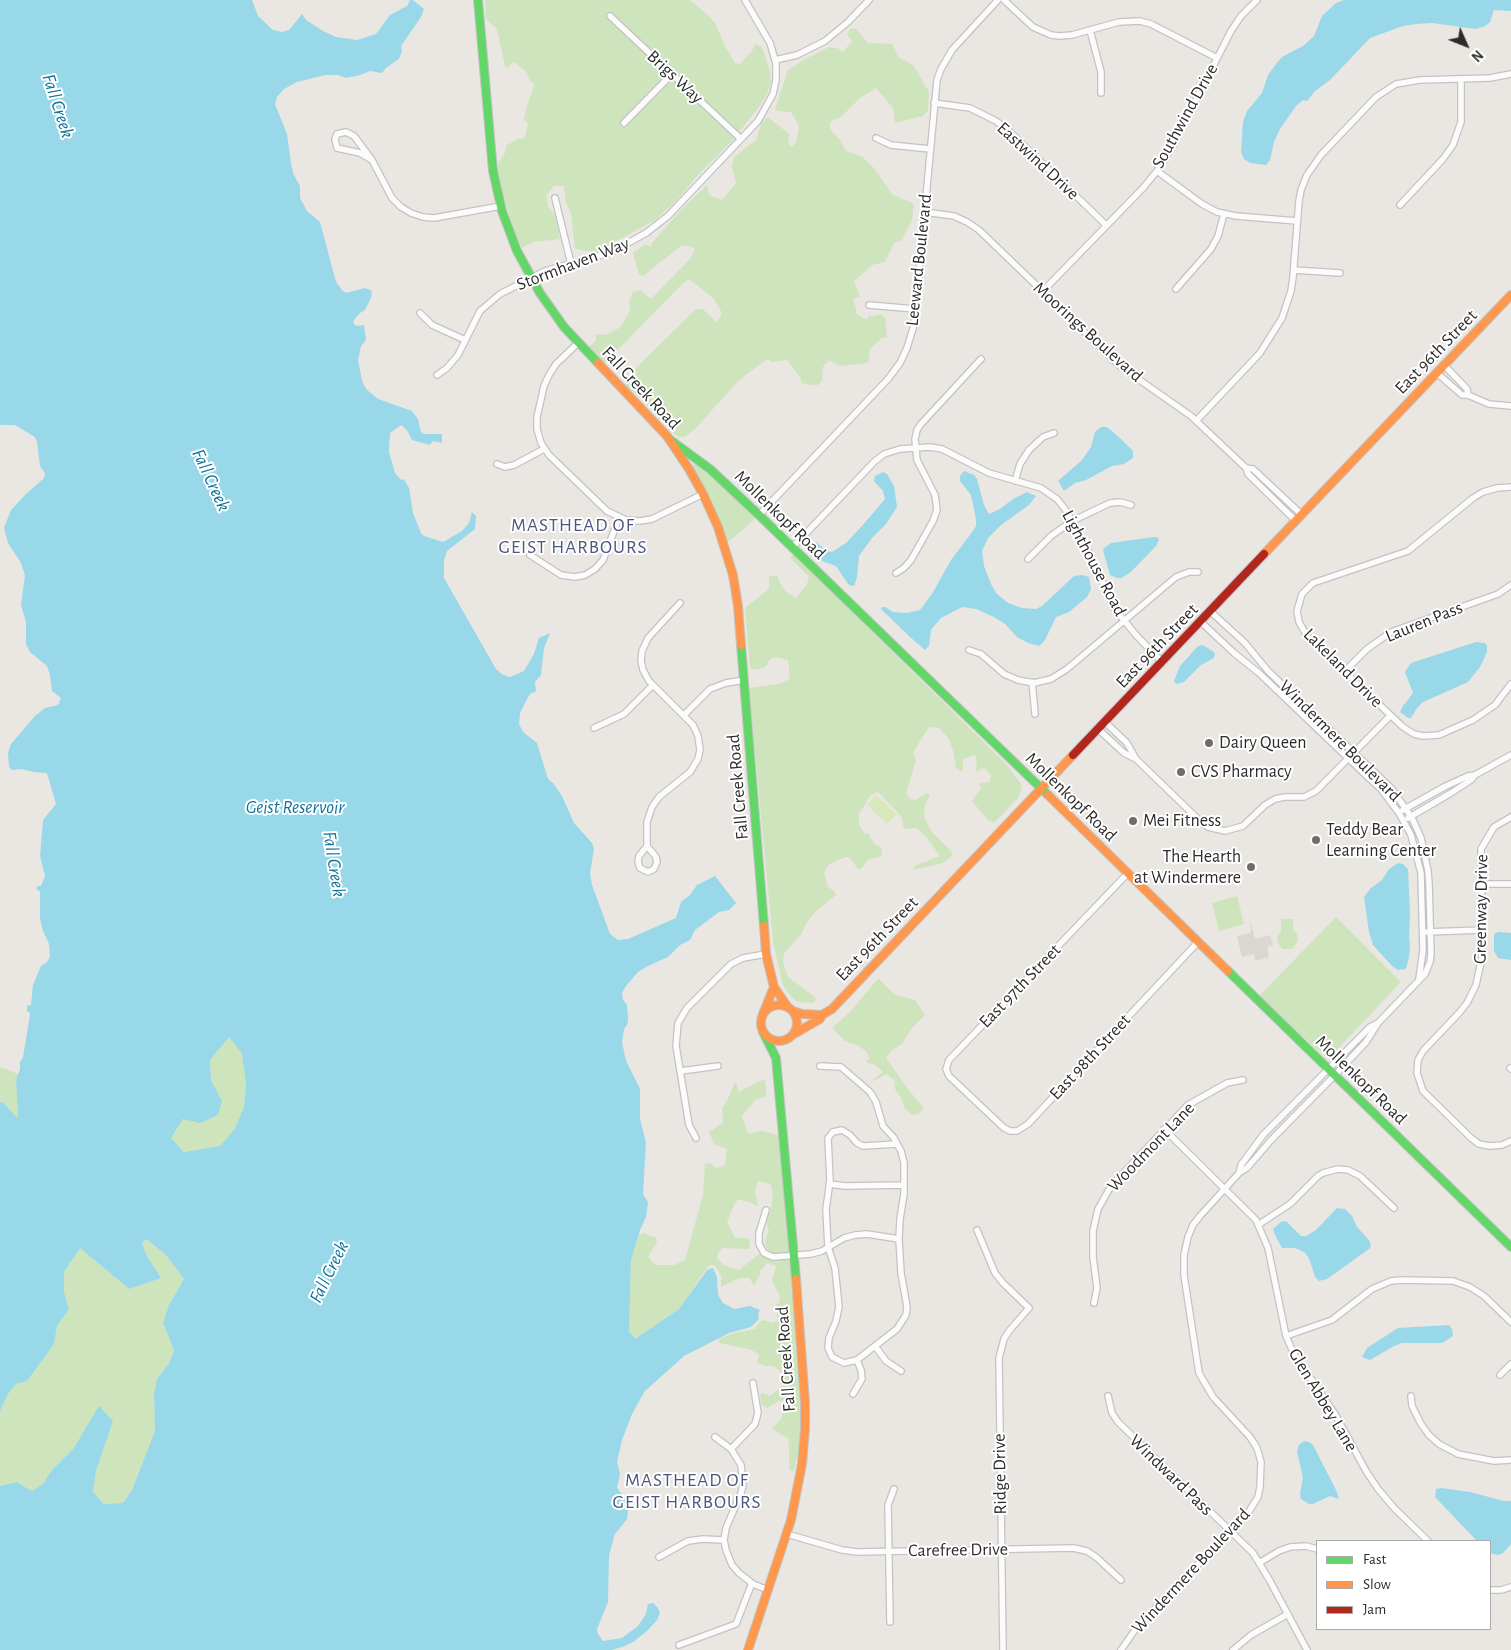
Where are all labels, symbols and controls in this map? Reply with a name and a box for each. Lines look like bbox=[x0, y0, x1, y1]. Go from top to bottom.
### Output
north arrow bbox=[1441, 20, 1491, 70]
street label: Brigs Way bbox=[642, 46, 708, 108]
text: N bbox=[1468, 47, 1485, 64]
street label: Southwind Drive bbox=[1147, 60, 1223, 172]
water label: Fall Creek bbox=[37, 71, 79, 141]
street label: Eastwind Drive bbox=[992, 117, 1084, 205]
street label: Leeward Boulevard bbox=[901, 193, 937, 327]
street label: Stormhaven Way bbox=[514, 233, 632, 295]
street label: Moorings Boulevard bbox=[1029, 277, 1147, 387]
street label: East 96th Street bbox=[1390, 305, 1482, 399]
street label: Fall Creek Road bbox=[597, 342, 685, 434]
water label: Fall Creek bbox=[187, 445, 235, 515]
street label: Mollenkopf Road bbox=[730, 466, 830, 564]
street label: Lighthouse Road bbox=[1057, 506, 1131, 620]
district label: MASTHEAD OF GEIST HARBOURS bbox=[497, 514, 649, 558]
street label: Lauren Pass bbox=[1382, 597, 1466, 647]
street label: East 96th Street bbox=[1111, 599, 1203, 693]
street label: Lakeland Drive bbox=[1299, 624, 1387, 712]
street label: Windermere Boulevard bbox=[1274, 675, 1406, 807]
place label: Dairy Queen bbox=[1219, 732, 1307, 754]
street label: Fall Creek Road bbox=[723, 733, 753, 841]
marker: Dairy Queen bbox=[1203, 737, 1215, 749]
street label: Mollenkopf Road bbox=[1021, 748, 1121, 846]
place label: CVS Pharmacy bbox=[1191, 761, 1292, 783]
marker: CVS Pharmacy bbox=[1175, 766, 1187, 778]
water label: Geist Reservoir bbox=[246, 796, 344, 818]
place label: Mei Fitness bbox=[1143, 810, 1221, 832]
marker: Mei Fitness bbox=[1127, 815, 1139, 827]
place label: Teddy Bear Learning Center bbox=[1326, 819, 1436, 862]
water label: Fall Creek bbox=[318, 830, 350, 898]
marker: Teddy Bear Learning Center bbox=[1310, 834, 1322, 846]
place label: The Hearth at Windermere bbox=[1134, 846, 1241, 889]
street label: Greenway Drive bbox=[1469, 854, 1493, 964]
marker: The Hearth at Windermere bbox=[1245, 861, 1257, 873]
street label: East 96th Street bbox=[831, 892, 923, 986]
street label: East 97th Street bbox=[975, 940, 1065, 1032]
street label: East 98th Street bbox=[1045, 1010, 1135, 1104]
street label: Mollenkopf Road bbox=[1311, 1031, 1411, 1129]
street label: Woodmont Lane bbox=[1103, 1098, 1199, 1196]
water label: Fall Creek bbox=[304, 1237, 354, 1307]
street label: Fall Creek Road bbox=[772, 1305, 800, 1413]
street label: Glen Abbey Lane bbox=[1284, 1344, 1362, 1456]
street label: Windward Pass bbox=[1125, 1430, 1217, 1520]
street label: Ridge Drive bbox=[988, 1433, 1012, 1515]
district label: MASTHEAD OF GEIST HARBOURS bbox=[611, 1469, 763, 1513]
street label: Windermere Boulevard bbox=[1127, 1504, 1255, 1638]
street label: Carefree Drive bbox=[908, 1538, 1008, 1562]
legend bbox=[1316, 1540, 1491, 1630]
text: Fast bbox=[1363, 1552, 1386, 1567]
text: Slow bbox=[1363, 1577, 1391, 1592]
text: Jam bbox=[1363, 1602, 1386, 1617]

